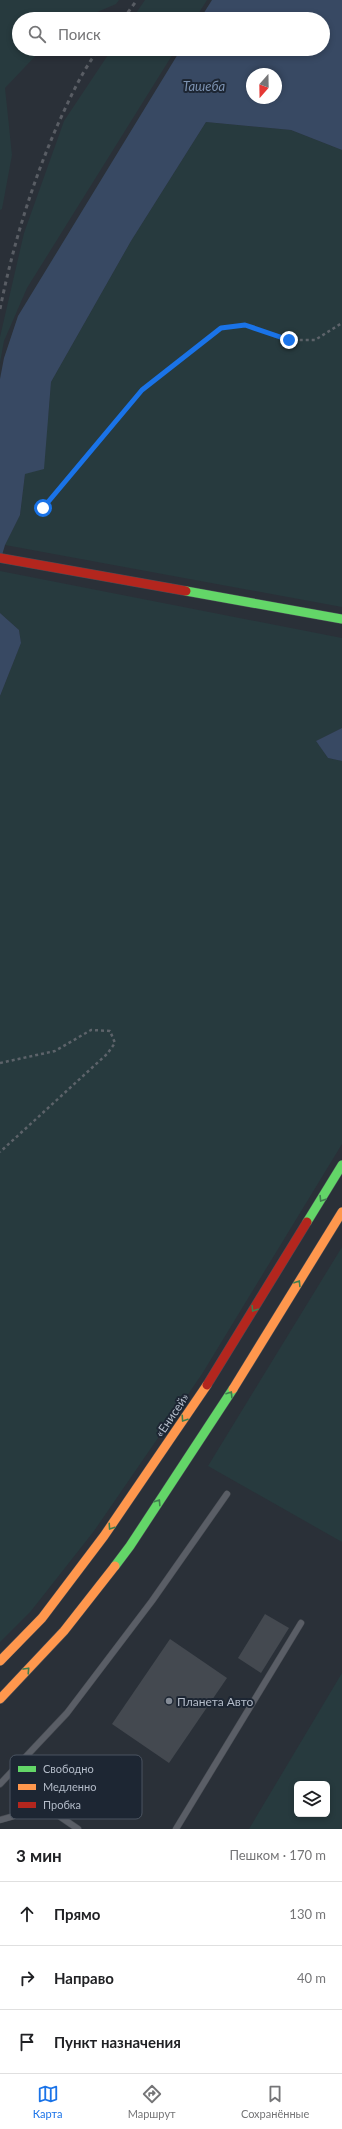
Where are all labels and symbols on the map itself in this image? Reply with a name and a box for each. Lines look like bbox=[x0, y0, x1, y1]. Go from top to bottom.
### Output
north arrow bbox=[246, 68, 282, 104]
water label: Ташеба bbox=[183, 78, 226, 94]
route end bbox=[280, 331, 298, 349]
route start bbox=[34, 499, 52, 517]
one-way arrow bbox=[319, 1195, 326, 1202]
one-way arrow bbox=[294, 1280, 301, 1287]
one-way arrow bbox=[251, 1305, 258, 1312]
street label: «Енисей» bbox=[152, 1390, 192, 1440]
one-way arrow bbox=[225, 1391, 232, 1398]
one-way arrow bbox=[181, 1415, 189, 1422]
one-way arrow bbox=[154, 1499, 161, 1506]
one-way arrow bbox=[109, 1522, 116, 1529]
one-way arrow bbox=[22, 1667, 30, 1675]
place label: Планета Авто bbox=[177, 1694, 254, 1709]
marker: Планета Авто bbox=[164, 1696, 174, 1706]
legend bbox=[10, 1755, 142, 1819]
text: Свободно bbox=[43, 1762, 94, 1775]
text: Медленно bbox=[43, 1780, 96, 1793]
text: Пробка bbox=[43, 1798, 81, 1811]

